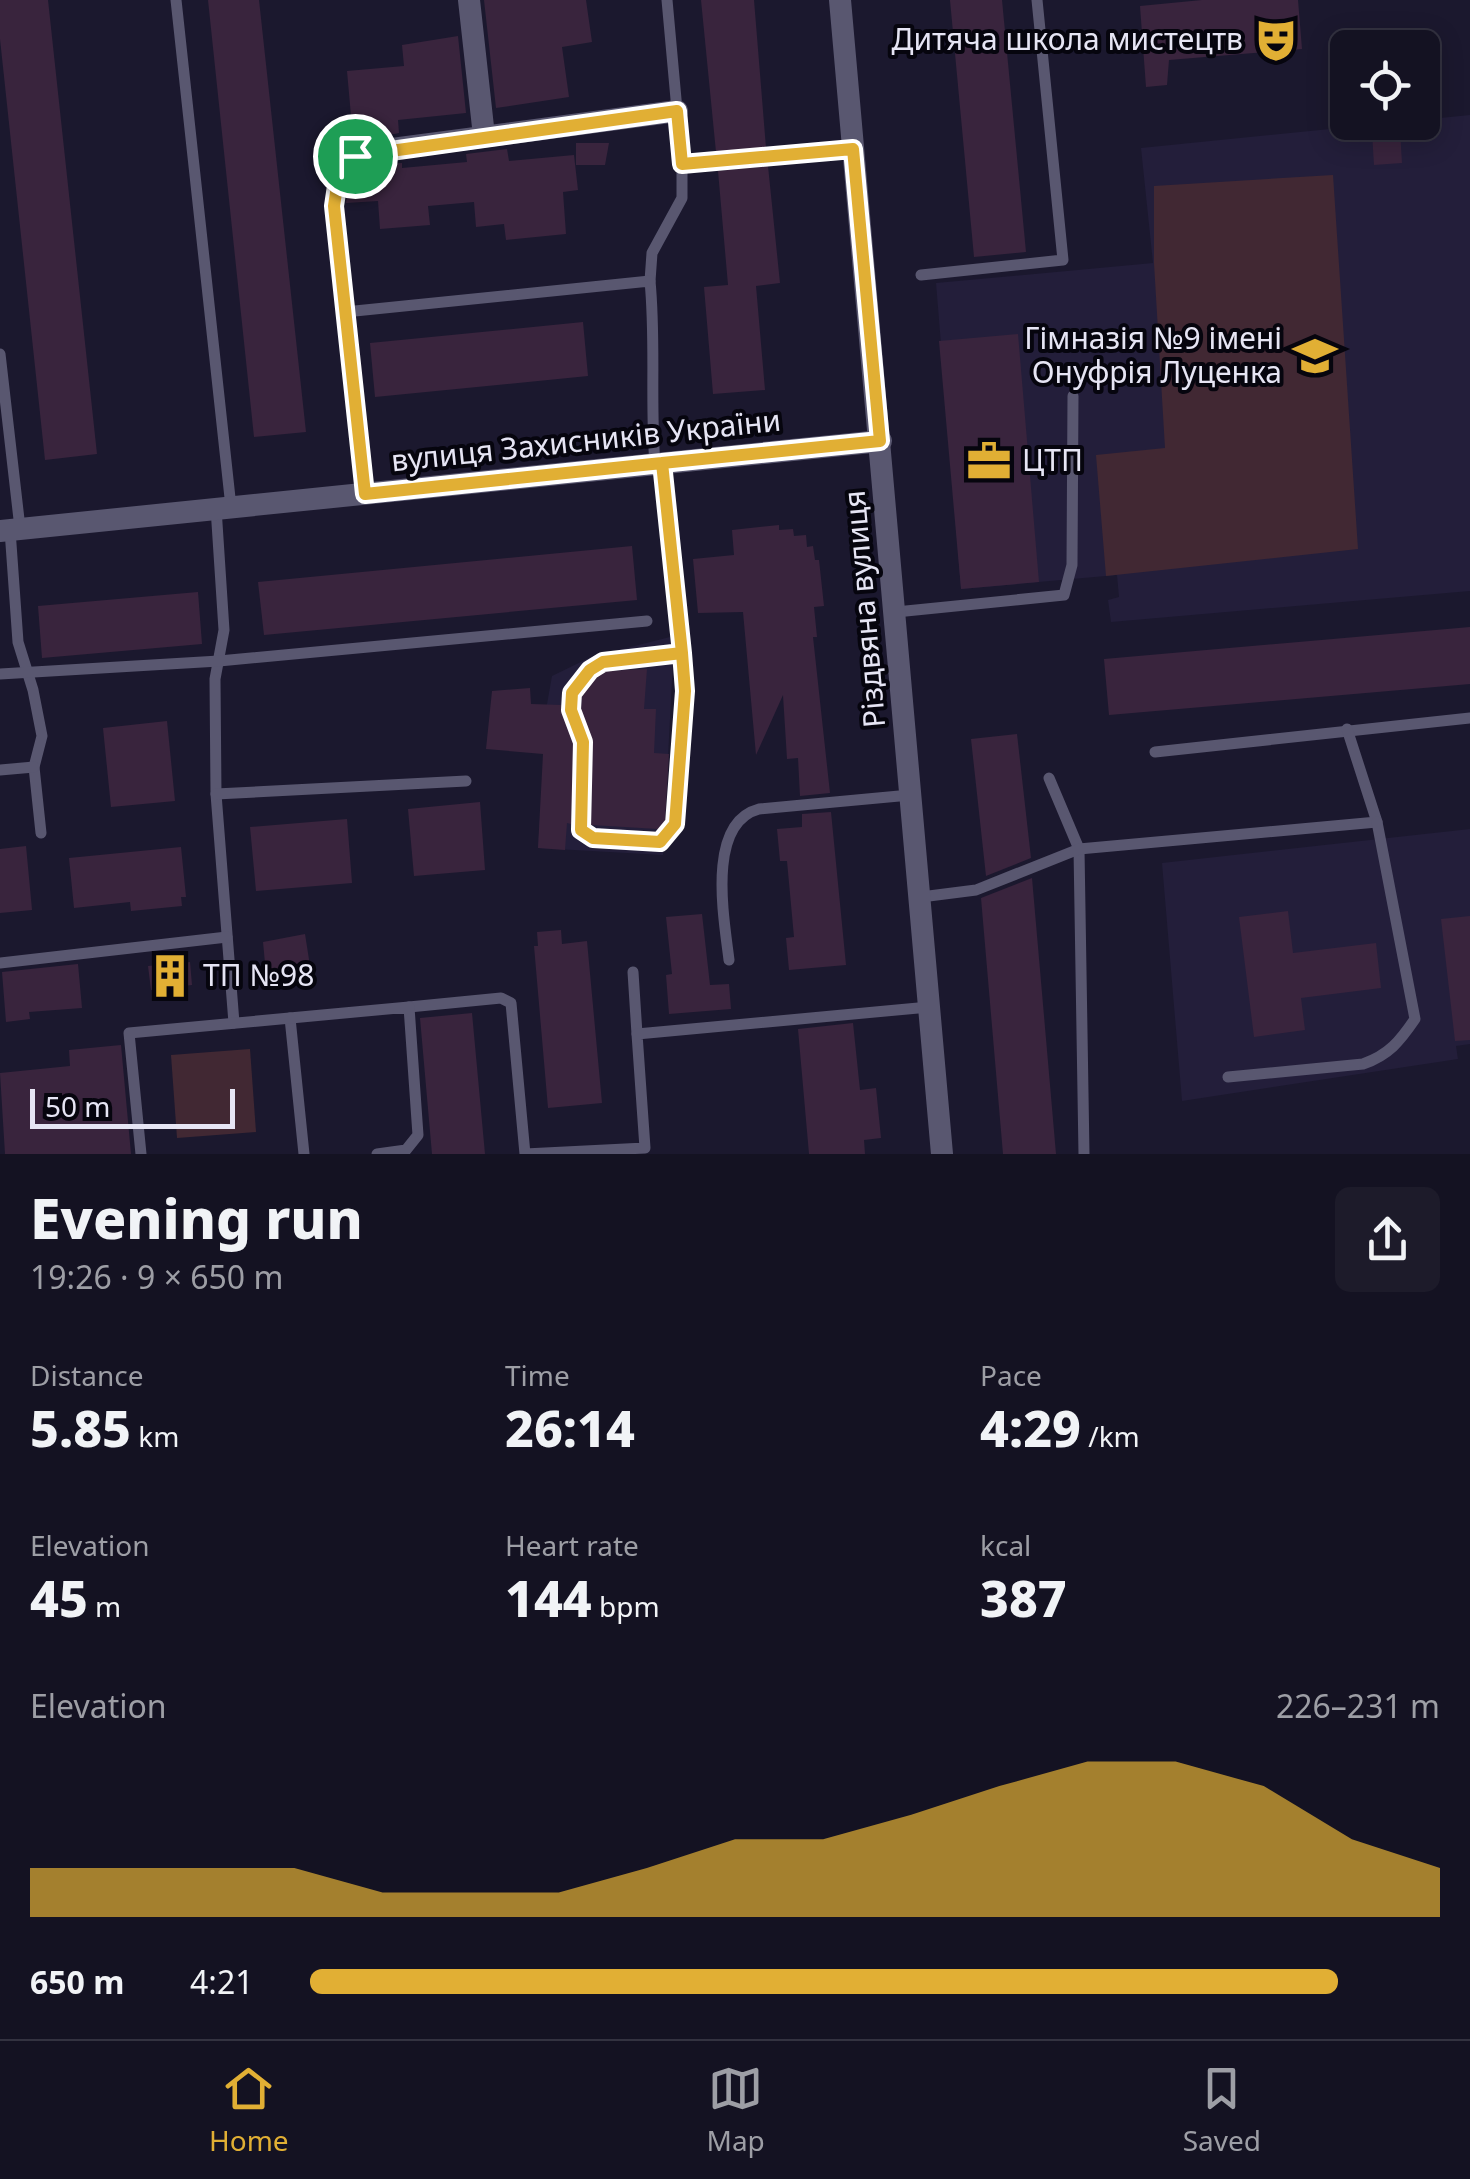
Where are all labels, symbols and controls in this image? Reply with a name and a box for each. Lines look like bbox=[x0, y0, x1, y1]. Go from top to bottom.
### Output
theatre icon: Дитяча школа мистецтв bbox=[1252, 16, 1300, 64]
place label: Дитяча школа мистецтв bbox=[892, 18, 1243, 59]
map controls bbox=[1330, 30, 1440, 140]
button: locate bbox=[1330, 30, 1440, 140]
pin bbox=[313, 114, 398, 199]
icon: arrive bbox=[328, 129, 383, 184]
place label: Гімназія №9 імені Онуфрія Луценка bbox=[1024, 317, 1282, 392]
school or university icon: Гімназія №9 імені Онуфрія Луценка bbox=[1291, 332, 1339, 380]
street label: вулиця Захисників України bbox=[389, 399, 783, 480]
office icon: ЦТП bbox=[965, 437, 1013, 485]
place label: ЦТП bbox=[1022, 439, 1083, 480]
street label: Різдвяна вулиця bbox=[833, 489, 894, 730]
building icon: ТП №98 bbox=[146, 952, 194, 1000]
place label: ТП №98 bbox=[203, 954, 314, 995]
scale bar bbox=[30, 1084, 235, 1128]
text: 50 m bbox=[45, 1087, 111, 1125]
text: Evening run bbox=[30, 1180, 363, 1255]
button: share bbox=[1335, 1187, 1440, 1292]
text: 19:26 · 9 × 650 m bbox=[30, 1255, 283, 1298]
text: Distance bbox=[30, 1356, 143, 1394]
text: Time bbox=[505, 1356, 570, 1394]
text: Pace bbox=[980, 1356, 1042, 1394]
text: 5.85 bbox=[30, 1394, 131, 1462]
text: 26:14 bbox=[505, 1394, 635, 1462]
text: 4:29 bbox=[980, 1394, 1081, 1462]
text: km bbox=[131, 1417, 179, 1455]
text: /km bbox=[1081, 1417, 1140, 1455]
text: Elevation bbox=[30, 1526, 150, 1564]
text: Heart rate bbox=[505, 1526, 639, 1564]
text: kcal bbox=[980, 1526, 1031, 1564]
text: 45 bbox=[30, 1564, 88, 1632]
text: 144 bbox=[505, 1564, 592, 1632]
text: 387 bbox=[980, 1564, 1067, 1632]
text: m bbox=[88, 1587, 121, 1625]
text: bpm bbox=[592, 1587, 660, 1625]
text: Elevation bbox=[30, 1684, 167, 1727]
text: 226–231 m bbox=[1276, 1684, 1440, 1727]
text: 650 m bbox=[30, 1960, 124, 2003]
text: 4:21 bbox=[190, 1960, 254, 2003]
tab: Home bbox=[209, 2061, 289, 2159]
tab: Map bbox=[707, 2061, 765, 2159]
tab: Saved bbox=[1183, 2061, 1261, 2159]

